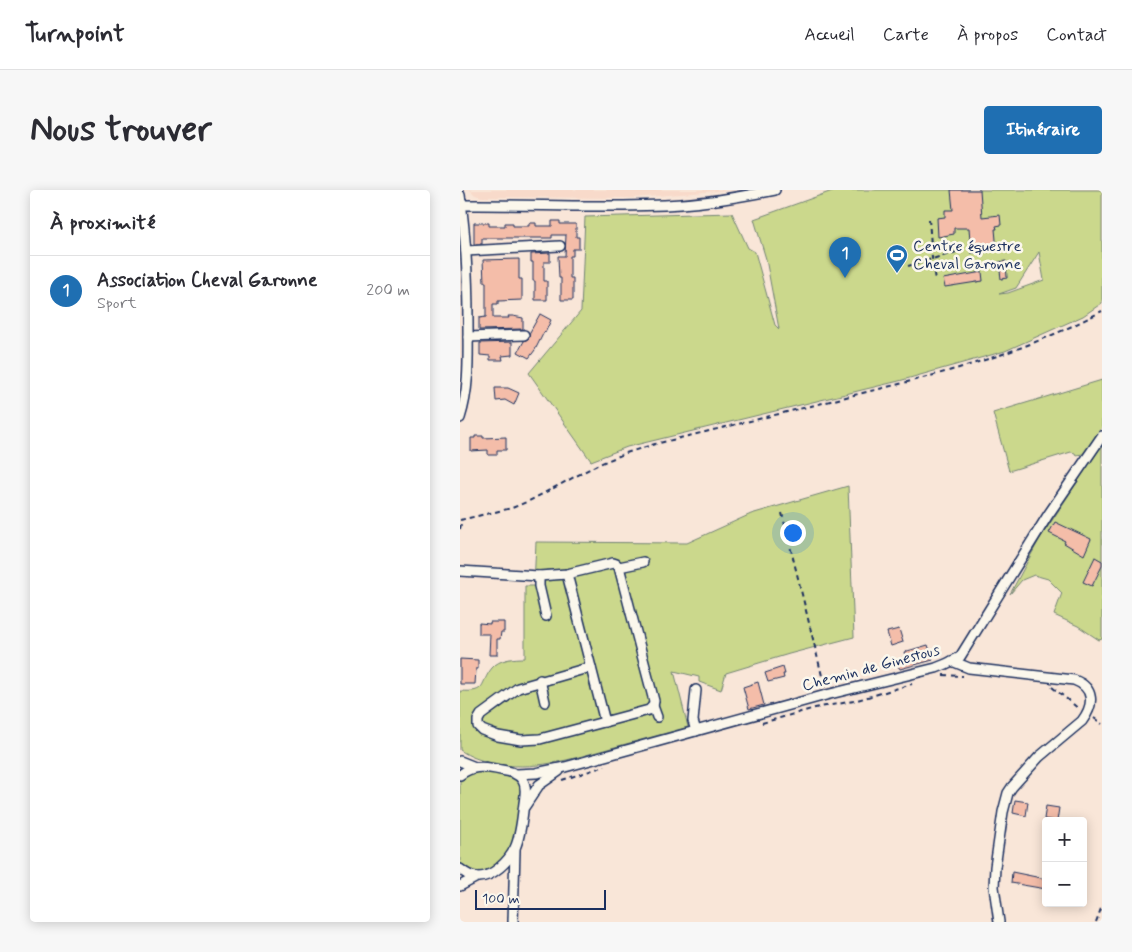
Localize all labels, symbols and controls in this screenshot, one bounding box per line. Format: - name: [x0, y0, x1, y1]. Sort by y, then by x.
- text: Turnpoint: [25, 19, 125, 50]
- text: Accueil: [804, 23, 855, 47]
- text: Carte: [883, 23, 929, 47]
- text: À propos: [957, 23, 1018, 47]
- text: Contact: [1046, 23, 1107, 47]
- button: Itinéraire: [984, 106, 1102, 154]
- text: Nous trouver: [30, 107, 212, 153]
- text: À proximité: [50, 209, 156, 237]
- place label: Centre équestre Cheval Garonne: [913, 236, 1022, 275]
- pin: 1: [829, 237, 861, 278]
- sports icon: Centre équestre Cheval Garonne: [885, 243, 909, 274]
- text: Association Cheval Garonne: [97, 268, 317, 293]
- text: 1: [62, 280, 70, 301]
- text: 200 m: [366, 280, 410, 301]
- text: Sport: [97, 293, 137, 314]
- your location: [780, 520, 806, 546]
- street label: Chemin de Ginestous: [800, 640, 942, 696]
- map controls: [1042, 817, 1087, 907]
- button: +: [1042, 817, 1087, 862]
- button: −: [1042, 862, 1087, 907]
- scale bar: [475, 887, 606, 910]
- text: 100 m: [482, 890, 520, 908]

